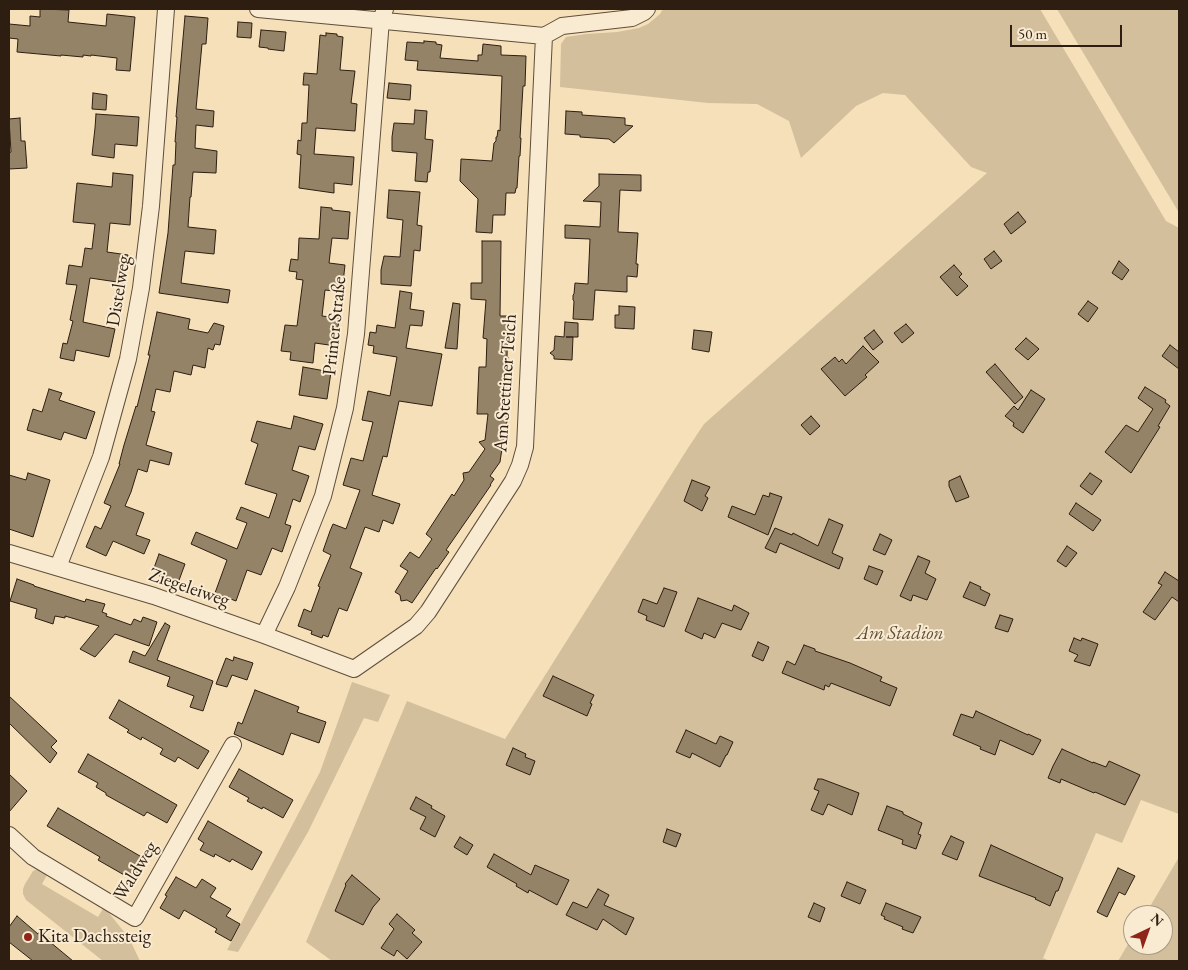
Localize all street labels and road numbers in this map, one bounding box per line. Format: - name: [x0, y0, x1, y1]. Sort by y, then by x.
- street label: Distelweg: [102, 254, 136, 328]
- street label: Primer Straße: [318, 275, 352, 377]
- street label: Am Stettiner Teich: [490, 313, 522, 453]
- street label: Ziegeleiweg: [146, 564, 232, 612]
- street label: Waldweg: [109, 837, 163, 905]

